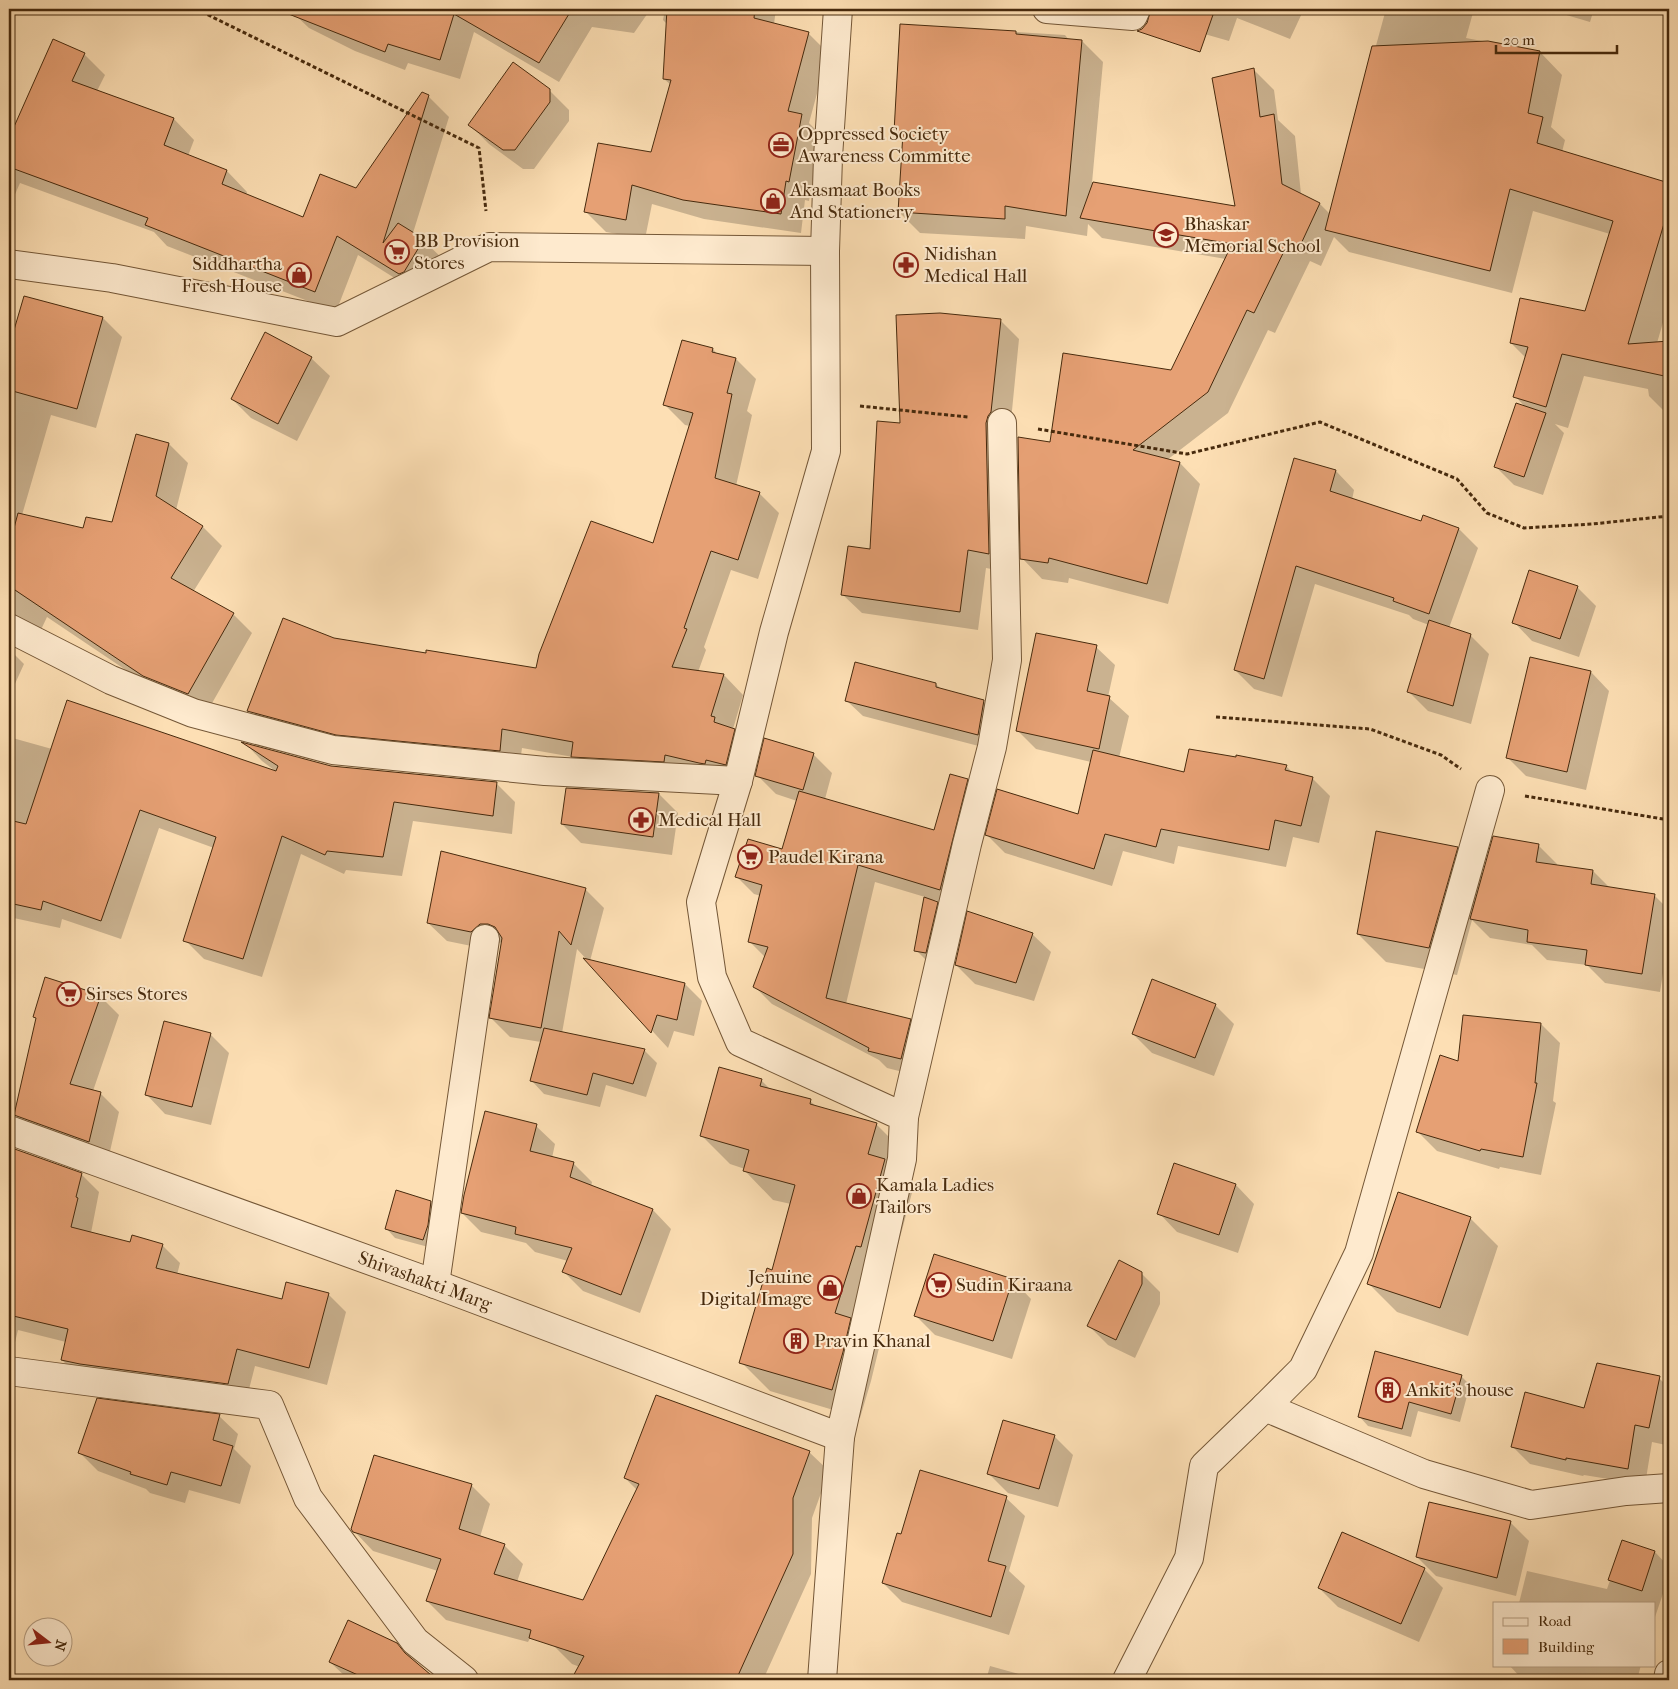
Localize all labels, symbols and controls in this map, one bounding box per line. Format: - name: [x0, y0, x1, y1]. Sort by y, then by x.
- scale bar: [1496, 22, 1617, 54]
- text: 20 m: [1503, 31, 1535, 49]
- place label: Oppressed Society Awareness Committe: [797, 123, 971, 167]
- office icon: Oppressed Society Awareness Committe: [768, 132, 794, 158]
- place label: Akasmaat Books And Stationery: [789, 179, 920, 223]
- shop icon: Akasmaat Books And Stationery: [760, 188, 786, 214]
- place label: Bhaskar Memorial School: [1184, 213, 1321, 257]
- school or university icon: Bhaskar Memorial School: [1153, 222, 1179, 248]
- place label: BB Provision Stores: [414, 230, 520, 274]
- supermarket icon: BB Provision Stores: [384, 239, 410, 265]
- place label: Nidishan Medical Hall: [924, 243, 1027, 287]
- pharmacy icon: Nidishan Medical Hall: [893, 252, 919, 278]
- place label: Siddhartha Fresh House: [181, 253, 282, 297]
- shop icon: Siddhartha Fresh House: [286, 262, 312, 288]
- pharmacy icon: Medical Hall: [628, 807, 654, 833]
- place label: Medical Hall: [658, 809, 761, 831]
- supermarket icon: Paudel Kirana: [737, 844, 763, 870]
- place label: Paudel Kirana: [768, 846, 884, 868]
- supermarket icon: Sirses Stores: [56, 981, 82, 1007]
- place label: Sirses Stores: [86, 983, 187, 1005]
- place label: Kamala Ladies Tailors: [876, 1174, 994, 1218]
- shop icon: Kamala Ladies Tailors: [846, 1183, 872, 1209]
- street label: Shivashakti Marg: [355, 1247, 496, 1316]
- place label: Jenuine Digital Image: [700, 1266, 812, 1310]
- supermarket icon: Sudin Kiraana: [926, 1272, 952, 1298]
- place label: Sudin Kiraana: [956, 1274, 1073, 1296]
- shop icon: Jenuine Digital Image: [817, 1275, 843, 1301]
- building icon: Pravin Khanal: [783, 1328, 809, 1354]
- place label: Pravin Khanal: [814, 1330, 931, 1352]
- building icon: Ankit's house: [1375, 1377, 1401, 1403]
- place label: Ankit's house: [1405, 1379, 1514, 1401]
- legend: [1493, 1602, 1656, 1666]
- text: Road: [1538, 1612, 1572, 1630]
- north arrow: [22, 1616, 72, 1666]
- text: N: [50, 1638, 70, 1653]
- text: Building: [1538, 1638, 1595, 1656]

